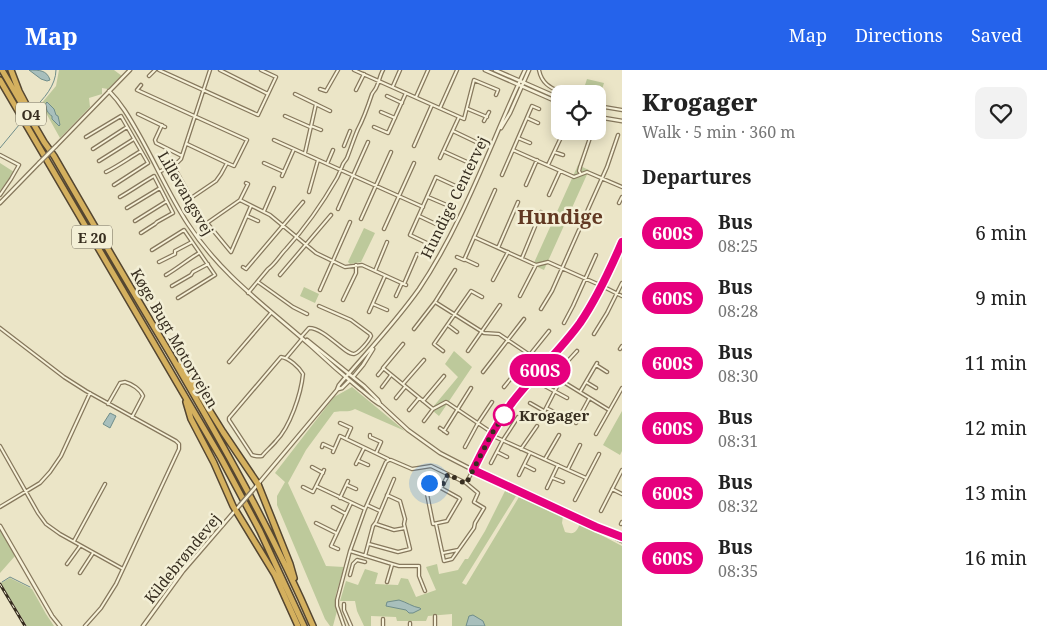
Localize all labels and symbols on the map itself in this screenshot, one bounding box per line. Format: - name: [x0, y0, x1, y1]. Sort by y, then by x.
- road number: O4: [16, 103, 46, 126]
- street label: Hundige Centervej: [416, 133, 492, 261]
- street label: Lillevangsvej: [154, 147, 218, 239]
- district label: Hundige: [517, 203, 603, 230]
- road number: E 20: [72, 226, 112, 248]
- street label: Køge Bugt Motorvejen: [127, 265, 223, 412]
- line badge: 600S: [505, 354, 575, 386]
- marker: Krogager: [493, 404, 515, 426]
- place label: Krogager: [519, 405, 589, 425]
- your location: [417, 471, 442, 496]
- street label: Kildebrøndevej: [140, 509, 224, 607]

